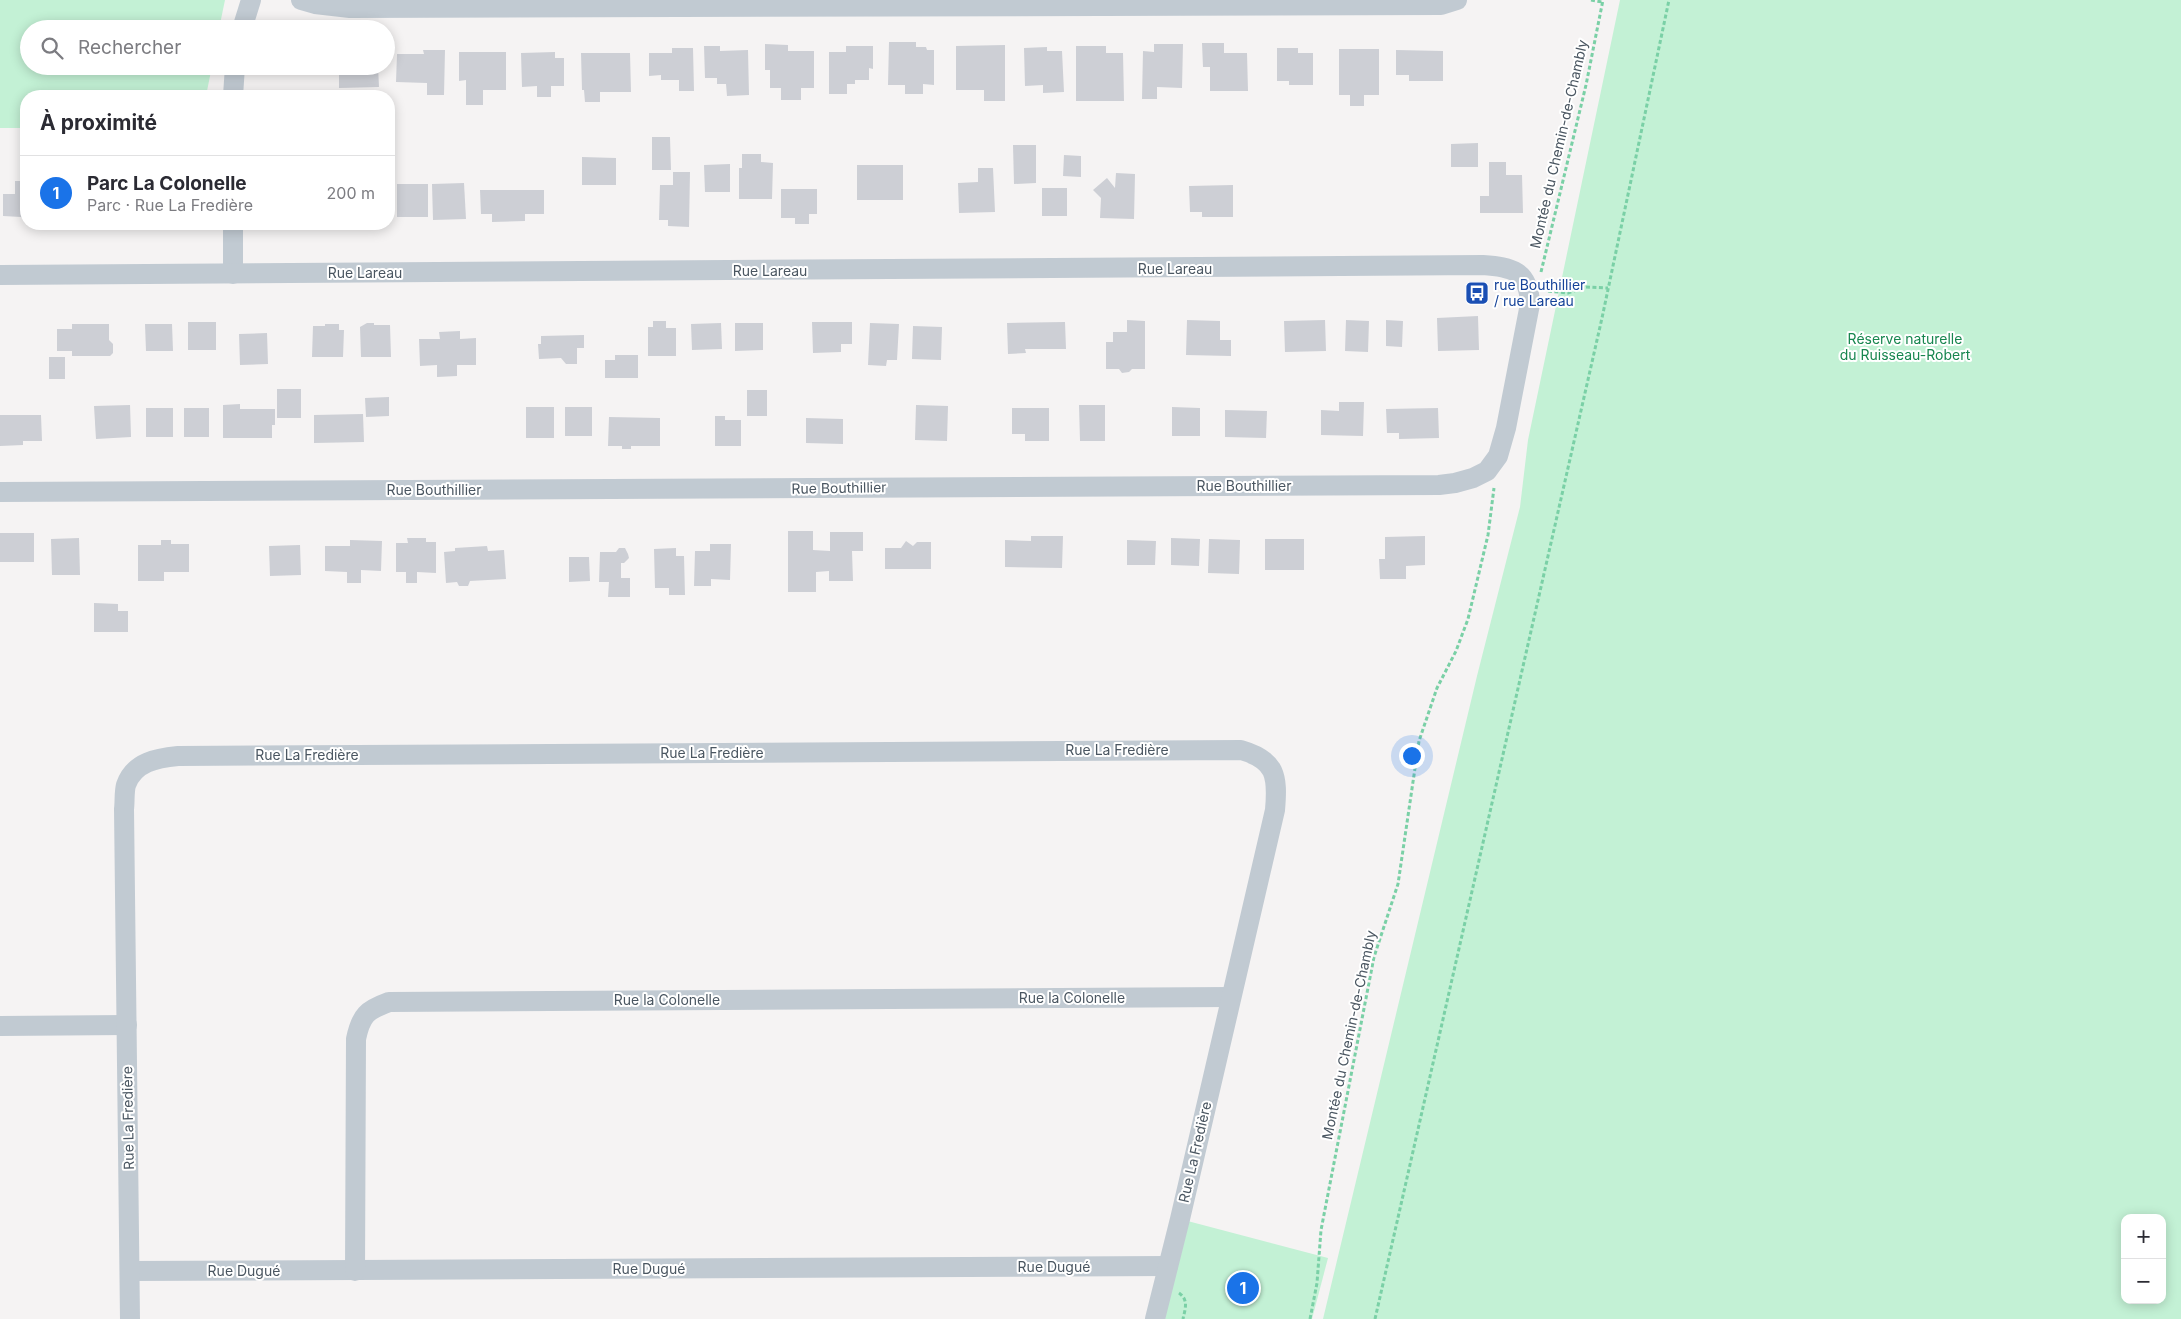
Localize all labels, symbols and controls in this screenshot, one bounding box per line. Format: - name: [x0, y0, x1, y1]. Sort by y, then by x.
- search box: [20, 20, 395, 75]
- icon: search: [38, 34, 66, 62]
- text: Rechercher: [78, 36, 181, 59]
- street label: Montée du Chemin-de-Chambly: [1526, 38, 1591, 250]
- text: À proximité: [40, 110, 157, 135]
- text: Parc La Colonelle: [87, 172, 247, 195]
- text: 1: [53, 183, 59, 203]
- text: 200 m: [327, 183, 375, 203]
- text: Parc · Rue La Fredière: [87, 195, 253, 215]
- street label: Rue Lareau: [1138, 260, 1212, 277]
- street label: Rue Lareau: [733, 262, 807, 279]
- street label: Rue Lareau: [328, 264, 402, 281]
- place label: rue Bouthillier / rue Lareau: [1494, 276, 1585, 309]
- bus stop icon: rue Bouthillier / rue Lareau: [1464, 280, 1490, 306]
- park label: Réserve naturelle du Ruisseau-Robert: [1840, 330, 1971, 363]
- street label: Rue Bouthillier: [1196, 477, 1292, 494]
- street label: Rue Bouthillier: [791, 478, 887, 497]
- street label: Rue Bouthillier: [386, 481, 482, 498]
- street label: Rue La Fredière: [1065, 741, 1169, 758]
- your location: [1399, 743, 1425, 769]
- street label: Rue La Fredière: [660, 744, 764, 761]
- street label: Rue La Fredière: [255, 746, 359, 763]
- street label: Montée du Chemin-de-Chambly: [1318, 929, 1379, 1141]
- street label: Rue la Colonelle: [1019, 989, 1125, 1006]
- street label: Rue la Colonelle: [614, 991, 720, 1008]
- street label: Rue La Fredière: [118, 1066, 137, 1170]
- street label: Rue La Fredière: [1175, 1100, 1214, 1204]
- map controls: [2121, 1214, 2166, 1304]
- button: +: [2121, 1214, 2166, 1259]
- street label: Rue Dugué: [1018, 1258, 1090, 1275]
- button: −: [2121, 1259, 2166, 1304]
- street label: Rue Dugué: [613, 1260, 685, 1277]
- street label: Rue Dugué: [208, 1262, 280, 1279]
- pin: 1: [1227, 1269, 1259, 1307]

